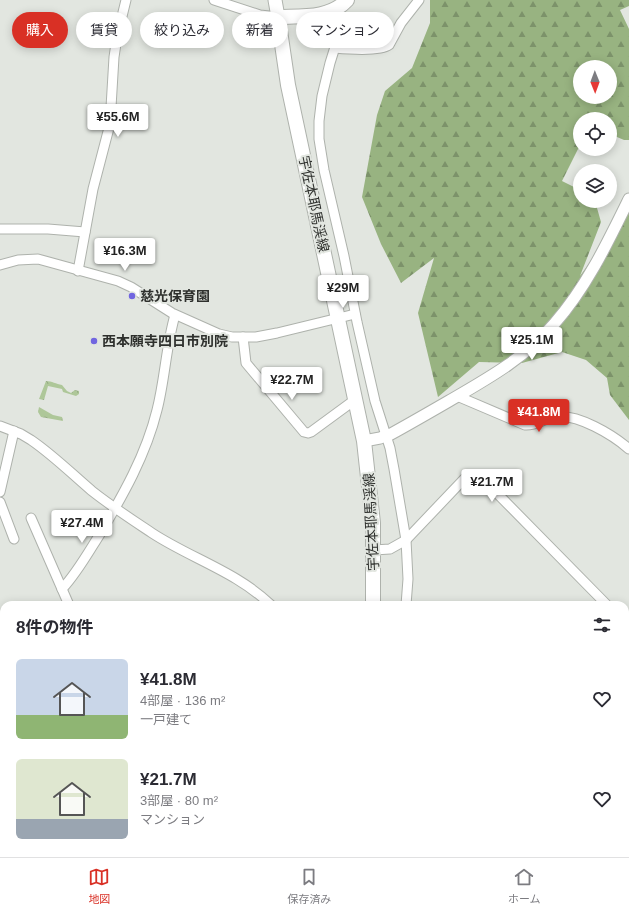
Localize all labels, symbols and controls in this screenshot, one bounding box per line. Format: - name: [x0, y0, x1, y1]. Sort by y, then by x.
- chip: 購入: [12, 12, 68, 48]
- chip: 賃貸: [76, 12, 132, 48]
- chip: 絞り込み: [140, 12, 224, 48]
- chip: 新着: [232, 12, 288, 48]
- chip: マンション: [296, 12, 394, 48]
- north arrow: [573, 60, 617, 104]
- map controls: [573, 60, 617, 208]
- pin: ¥55.6M: [85, 104, 151, 138]
- text: ¥55.6M: [96, 109, 140, 124]
- button: locate: [573, 112, 617, 156]
- street label: 宇佐本耶馬渓線: [296, 154, 332, 254]
- button: layers: [573, 164, 617, 208]
- pin: ¥16.3M: [92, 238, 158, 272]
- text: ¥16.3M: [103, 243, 147, 258]
- pin: ¥29M: [319, 275, 367, 309]
- text: ¥29M: [327, 280, 359, 295]
- place label: 慈光保育園: [140, 288, 210, 304]
- marker: 慈光保育園: [127, 291, 137, 301]
- pin: ¥25.1M: [499, 327, 565, 361]
- text: ¥25.1M: [510, 332, 554, 347]
- place label: 西本願寺四日市別院: [102, 333, 228, 349]
- marker: 西本願寺四日市別院: [89, 336, 99, 346]
- pin: ¥22.7M: [259, 367, 325, 401]
- text: ¥22.7M: [270, 372, 314, 387]
- pin: ¥41.8M: [506, 399, 572, 433]
- text: ¥41.8M: [517, 404, 561, 419]
- pin: ¥21.7M: [459, 469, 525, 503]
- street label: 宇佐本耶馬渓線: [360, 473, 382, 571]
- text: ¥21.7M: [470, 474, 514, 489]
- pin: ¥27.4M: [49, 510, 115, 544]
- text: ¥27.4M: [60, 515, 104, 530]
- icon: filters: [591, 614, 613, 636]
- text: 8件の物件: [16, 618, 93, 637]
- text: ¥41.8M: [140, 670, 197, 689]
- icon: home: [48, 675, 96, 723]
- icon: heart: [591, 688, 613, 710]
- text: 4部屋 · 136 m²: [140, 693, 225, 708]
- text: 一戸建て: [140, 712, 192, 727]
- text: ¥21.7M: [140, 770, 197, 789]
- icon: home: [48, 775, 96, 823]
- icon: heart: [591, 788, 613, 810]
- text: 3部屋 · 80 m²: [140, 793, 218, 808]
- text: マンション: [140, 812, 205, 827]
- tab: 地図: [88, 866, 110, 906]
- tab: 保存済み: [287, 866, 331, 906]
- tab: ホーム: [508, 866, 541, 906]

